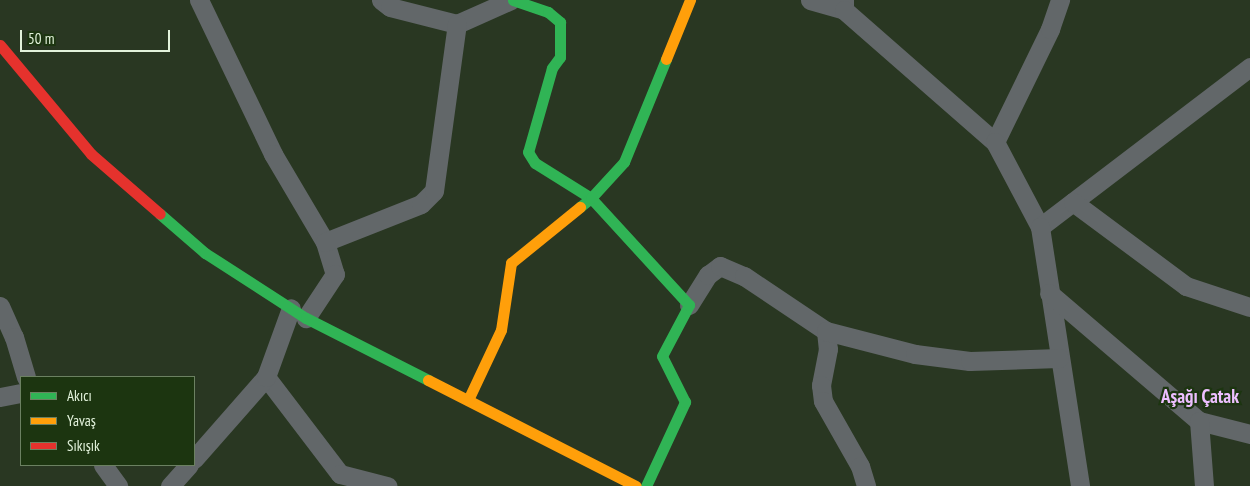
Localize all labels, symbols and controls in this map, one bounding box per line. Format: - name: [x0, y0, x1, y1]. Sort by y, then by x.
- scale bar: [22, 20, 172, 52]
- text: 50 m: [28, 29, 54, 48]
- legend: [20, 376, 195, 466]
- text: Akıcı: [67, 386, 92, 405]
- district label: Aşağı Çatak: [1161, 386, 1239, 408]
- text: Yavaş: [67, 411, 96, 430]
- text: Sıkışık: [67, 436, 100, 455]

